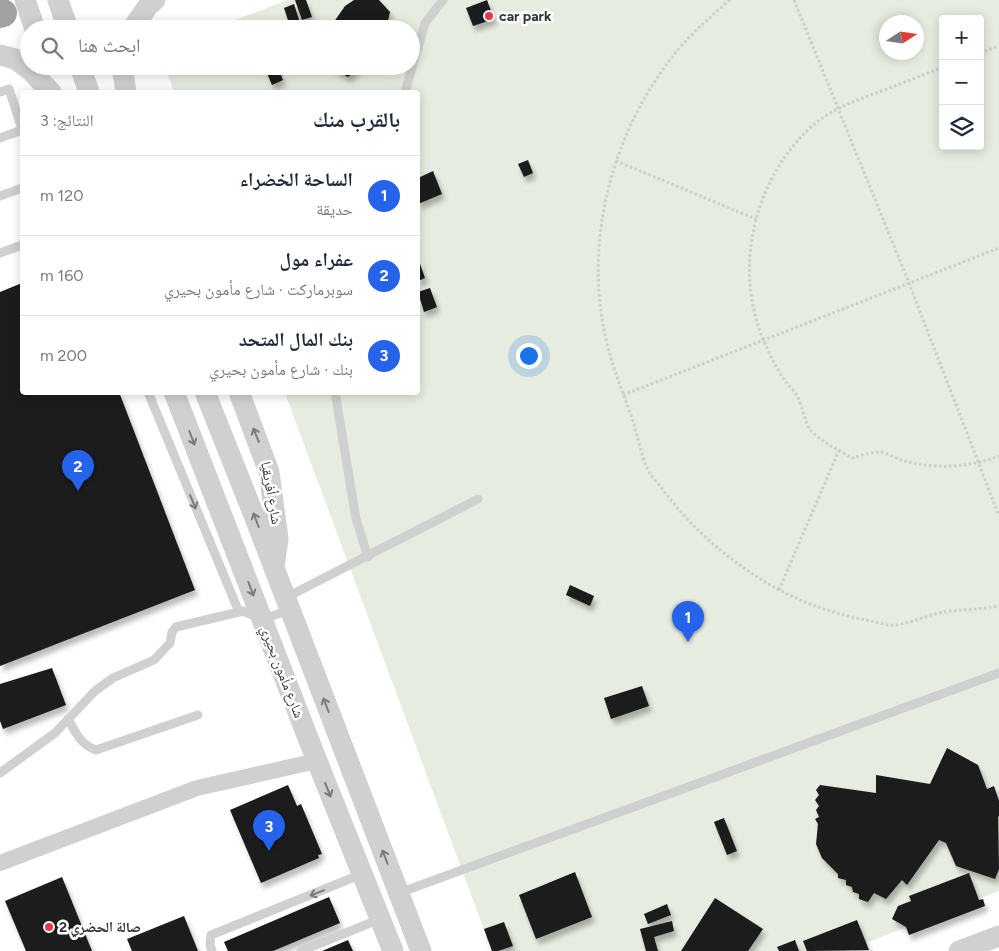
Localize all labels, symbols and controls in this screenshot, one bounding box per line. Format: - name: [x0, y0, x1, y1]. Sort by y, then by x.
- place label: car park: [499, 8, 552, 25]
- marker: car park: [483, 10, 495, 22]
- north arrow: [879, 15, 924, 60]
- map controls: [939, 15, 984, 150]
- button: +: [939, 15, 984, 60]
- search box: [20, 20, 420, 75]
- icon: search: [38, 34, 66, 62]
- text: ابحث هنا: [78, 34, 141, 57]
- button: −: [939, 60, 984, 105]
- button: layers: [939, 105, 984, 150]
- text: بالقرب منك: [313, 107, 400, 132]
- text: النتائج: 3: [40, 111, 93, 130]
- text: الساحة الخضراء: [239, 168, 353, 191]
- text: 120 m: [40, 186, 83, 205]
- text: 1: [381, 186, 387, 205]
- text: حديقة: [316, 200, 353, 219]
- text: عفراء مول: [279, 248, 353, 271]
- text: 160 m: [40, 266, 84, 285]
- text: 2: [379, 266, 389, 285]
- text: سوبرماركت · شارع مأمون بحيري: [164, 280, 353, 299]
- text: بنك المال المتحد: [239, 328, 353, 351]
- your location: [516, 343, 542, 369]
- text: 200 m: [40, 346, 87, 365]
- text: 3: [380, 346, 388, 365]
- text: بنك · شارع مأمون بحيري: [209, 360, 353, 379]
- one-way arrow: [251, 428, 260, 443]
- one-way arrow: [188, 430, 197, 445]
- pin: 2: [62, 450, 94, 491]
- street label: شارع أفريقيا: [256, 460, 285, 526]
- one-way arrow: [189, 494, 199, 509]
- one-way arrow: [251, 513, 260, 529]
- one-way arrow: [247, 582, 256, 597]
- pin: 1: [672, 601, 704, 642]
- street label: شارع مأمون بحيري: [254, 624, 307, 721]
- one-way arrow: [321, 698, 331, 713]
- one-way arrow: [324, 782, 333, 797]
- pin: 3: [253, 810, 285, 851]
- one-way arrow: [380, 849, 389, 865]
- one-way arrow: [310, 888, 325, 898]
- place label: صالة الحضري 2: [59, 919, 141, 938]
- marker: صالة الحضري 2: [43, 921, 55, 933]

